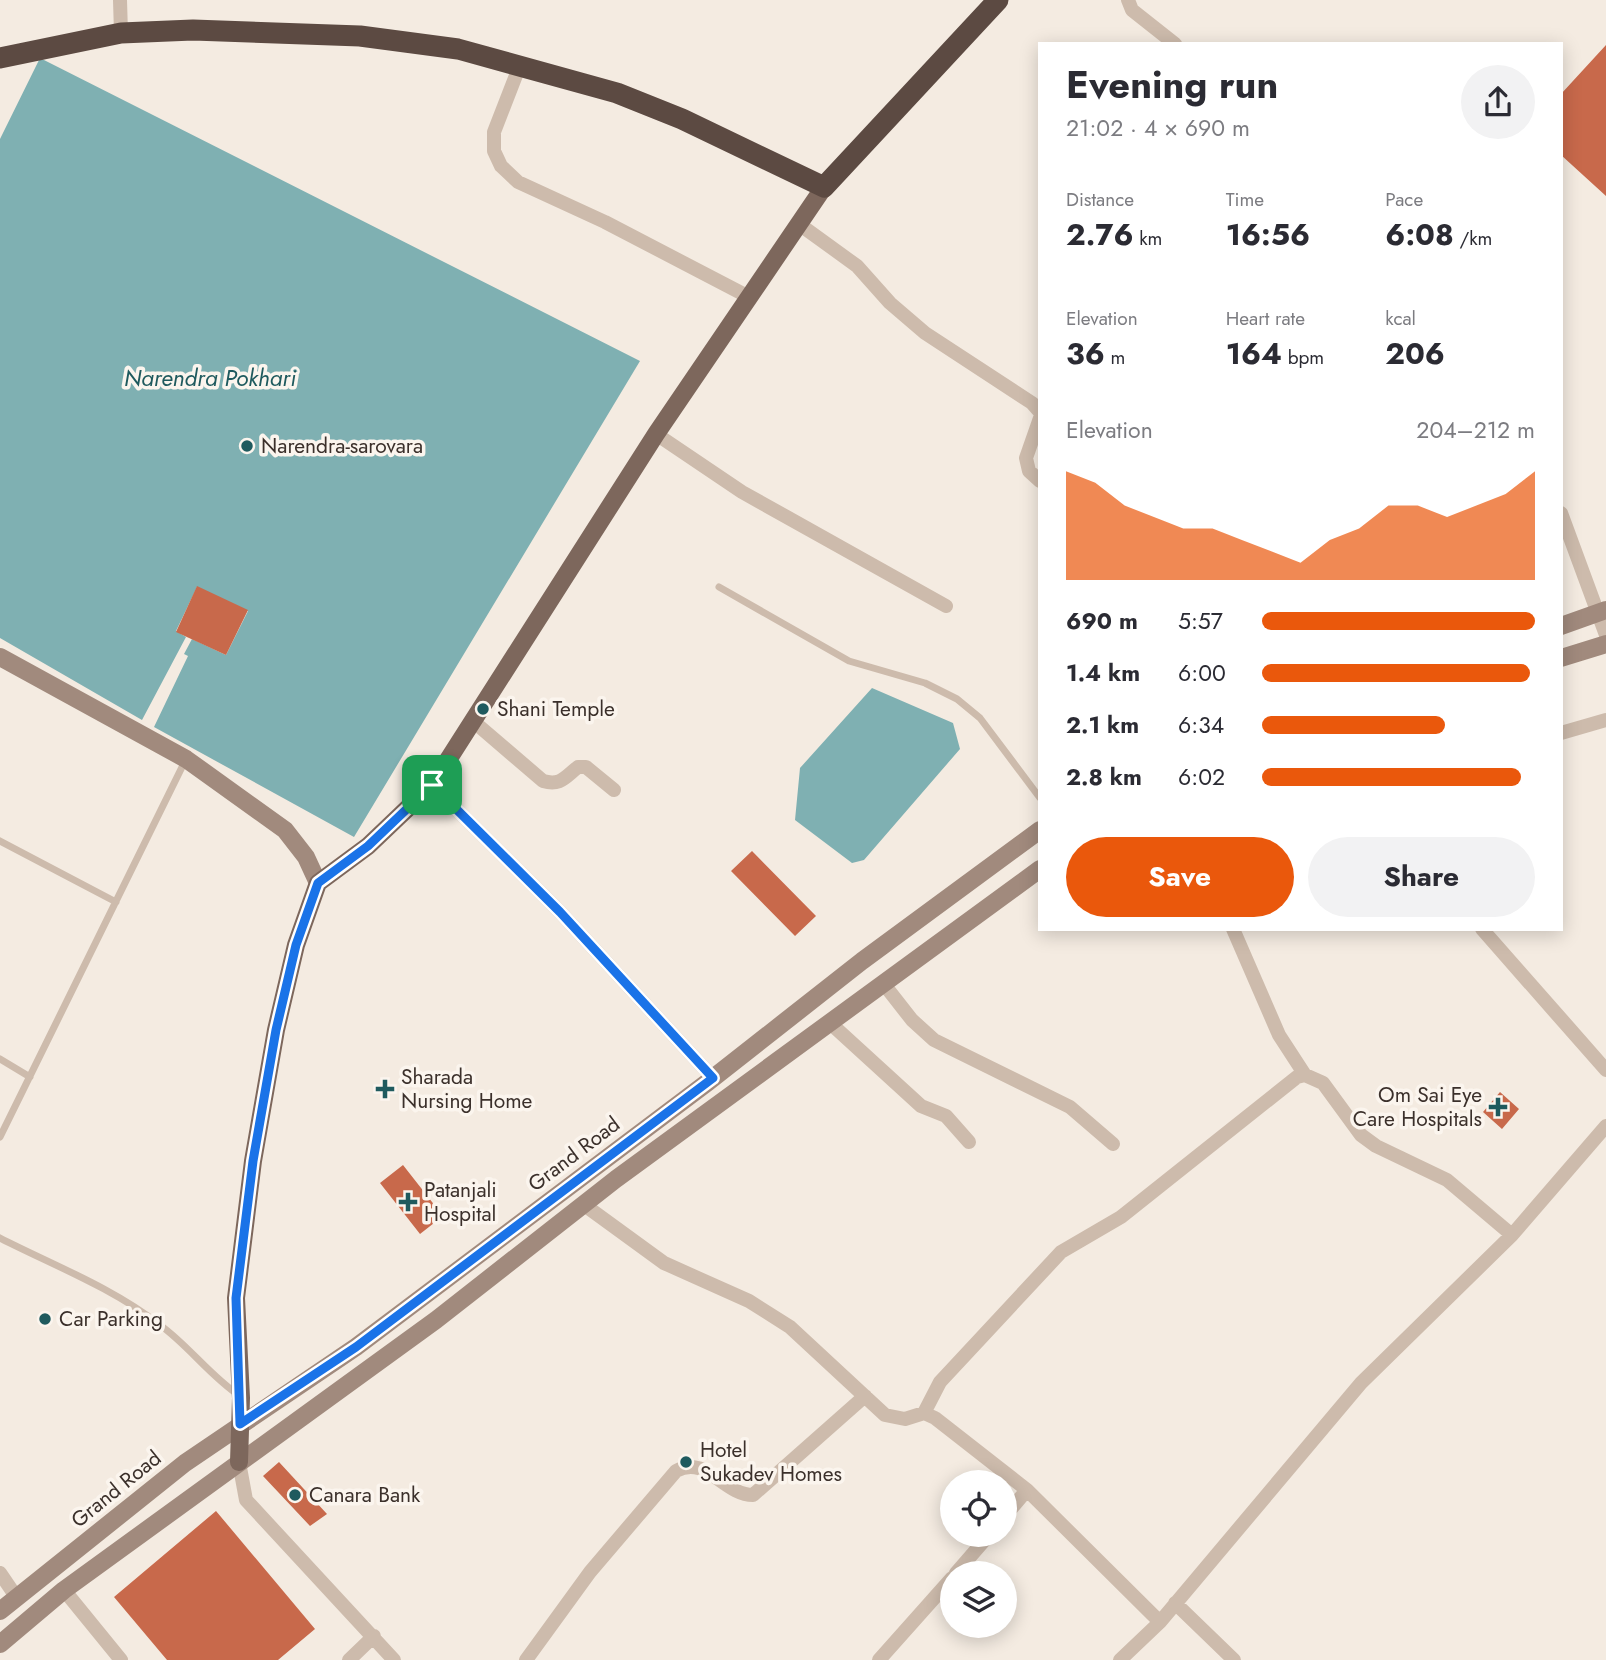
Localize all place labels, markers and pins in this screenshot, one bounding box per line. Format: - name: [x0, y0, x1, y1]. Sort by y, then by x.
- place label: Narendra-sarovara: [261, 431, 423, 461]
- marker: Narendra-sarovara: [239, 438, 255, 454]
- place label: Shani Temple: [497, 694, 615, 724]
- marker: Shani Temple: [475, 701, 491, 717]
- pin: [402, 755, 462, 815]
- place label: Sharada Nursing Home: [401, 1062, 533, 1116]
- marker: Sharada Nursing Home: [375, 1079, 395, 1099]
- place label: Om Sai Eye Care Hospitals: [1353, 1080, 1482, 1134]
- marker: Om Sai Eye Care Hospitals: [1488, 1097, 1508, 1117]
- place label: Patanjali Hospital: [424, 1175, 497, 1229]
- marker: Patanjali Hospital: [398, 1192, 418, 1212]
- place label: Car Parking: [59, 1304, 163, 1334]
- marker: Car Parking: [37, 1311, 53, 1327]
- place label: Hotel Sukadev Homes: [700, 1435, 842, 1489]
- marker: Hotel Sukadev Homes: [678, 1454, 694, 1470]
- place label: Canara Bank: [309, 1480, 421, 1510]
- marker: Canara Bank: [287, 1487, 303, 1503]

